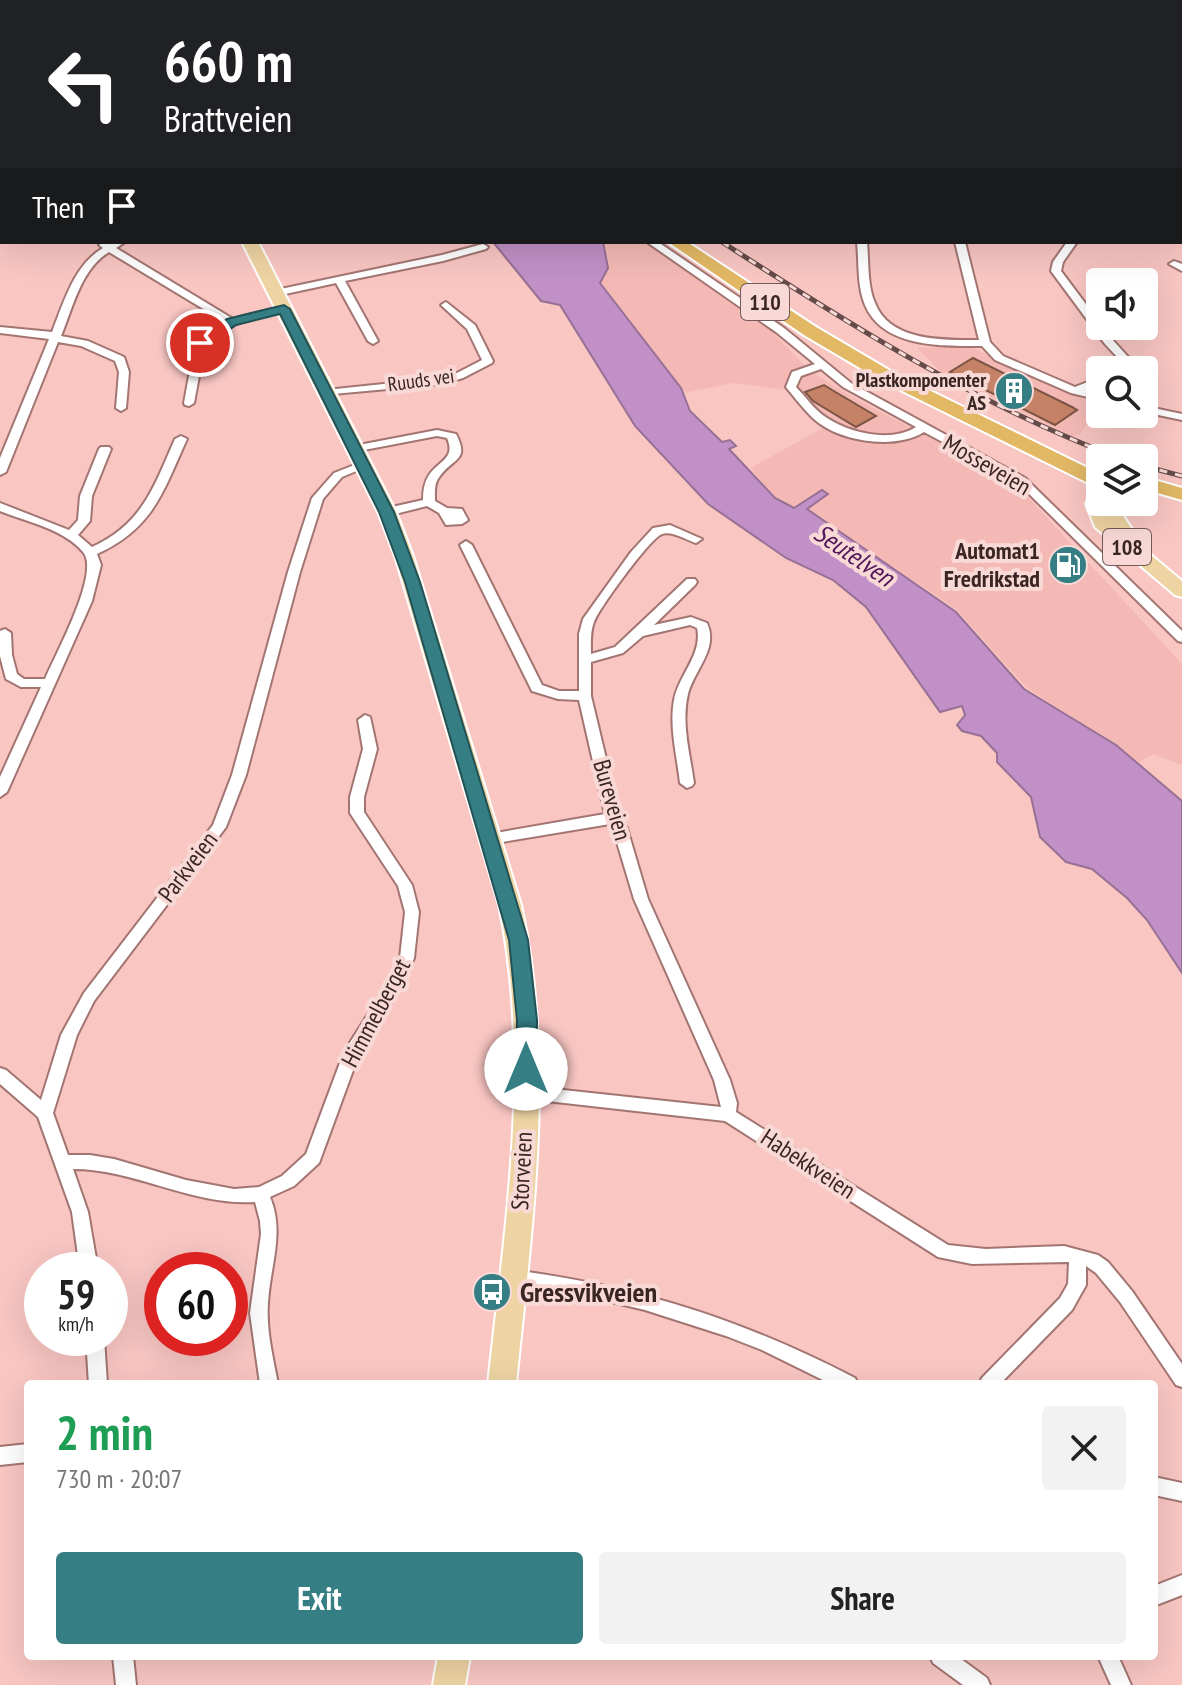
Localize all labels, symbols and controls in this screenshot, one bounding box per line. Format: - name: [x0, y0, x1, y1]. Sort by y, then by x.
- text: 660 m: [164, 25, 293, 97]
- icon: left: [32, 32, 136, 136]
- text: Brattveien: [164, 95, 292, 142]
- icon: arrive: [100, 184, 144, 228]
- text: Then: [32, 187, 84, 226]
- map controls: [1086, 268, 1158, 516]
- button: sound: [1086, 268, 1158, 340]
- road number: 110: [741, 284, 789, 320]
- pin: [166, 309, 234, 377]
- icon: arrive: [178, 321, 222, 365]
- button: search: [1086, 356, 1158, 428]
- street label: Ruuds vei: [386, 362, 456, 398]
- place label: Plastkomponenter AS: [856, 367, 986, 416]
- building icon: Plastkomponenter AS: [993, 370, 1035, 412]
- street label: Mosseveien: [938, 427, 1037, 502]
- button: layers: [1086, 444, 1158, 516]
- water label: Seutelven: [808, 516, 902, 594]
- road number: 108: [1103, 529, 1151, 565]
- place label: Automat1 Fredrikstad: [944, 535, 1040, 594]
- fuel station icon: Automat1 Fredrikstad: [1047, 544, 1089, 586]
- street label: Bureveien: [586, 756, 639, 844]
- street label: Parkveien: [151, 825, 224, 908]
- street label: Himmelberget: [334, 953, 417, 1072]
- position arrow: [484, 1027, 568, 1111]
- street label: Habekkveien: [755, 1122, 861, 1206]
- street label: Storveien: [504, 1131, 539, 1211]
- speed limit sign: 60: [144, 1252, 248, 1356]
- text: 59: [57, 1268, 95, 1320]
- bus stop icon: Gressvikveien: [471, 1271, 513, 1313]
- place label: Gressvikveien: [520, 1273, 657, 1310]
- text: km/h: [58, 1311, 94, 1337]
- text: 2 min: [56, 1401, 153, 1463]
- button: close: [1042, 1406, 1126, 1490]
- text: 730 m · 20:07: [56, 1462, 182, 1495]
- button: Exit: [56, 1552, 583, 1644]
- button: Share: [599, 1552, 1126, 1644]

